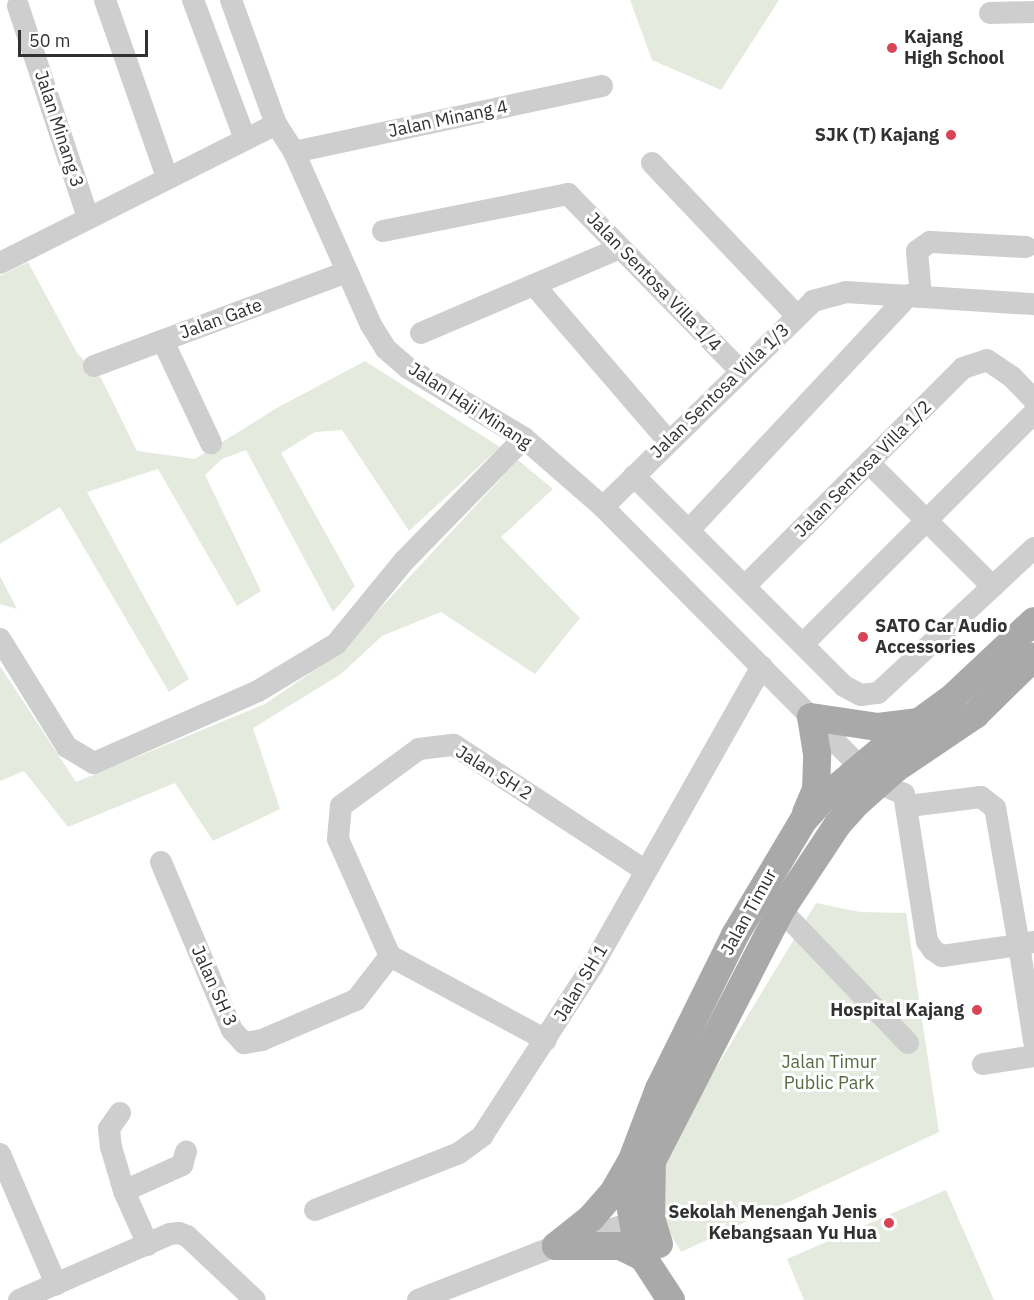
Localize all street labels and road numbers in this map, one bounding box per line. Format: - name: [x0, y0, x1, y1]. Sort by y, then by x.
- street label: Jalan Minang 3: [30, 68, 88, 190]
- street label: Jalan Minang 4: [386, 96, 510, 142]
- street label: Jalan Sentosa Villa 1/4: [582, 208, 726, 356]
- street label: Jalan Gate: [177, 294, 265, 344]
- street label: Jalan Sentosa Villa 1/3: [646, 319, 794, 463]
- street label: Jalan Haji Minang: [405, 358, 535, 454]
- street label: Jalan Sentosa Villa 1/2: [790, 396, 936, 542]
- street label: Jalan SH 2: [452, 741, 536, 805]
- street label: Jalan Timur: [716, 865, 782, 959]
- street label: Jalan SH 1: [550, 941, 612, 1025]
- street label: Jalan SH 3: [187, 942, 241, 1030]

